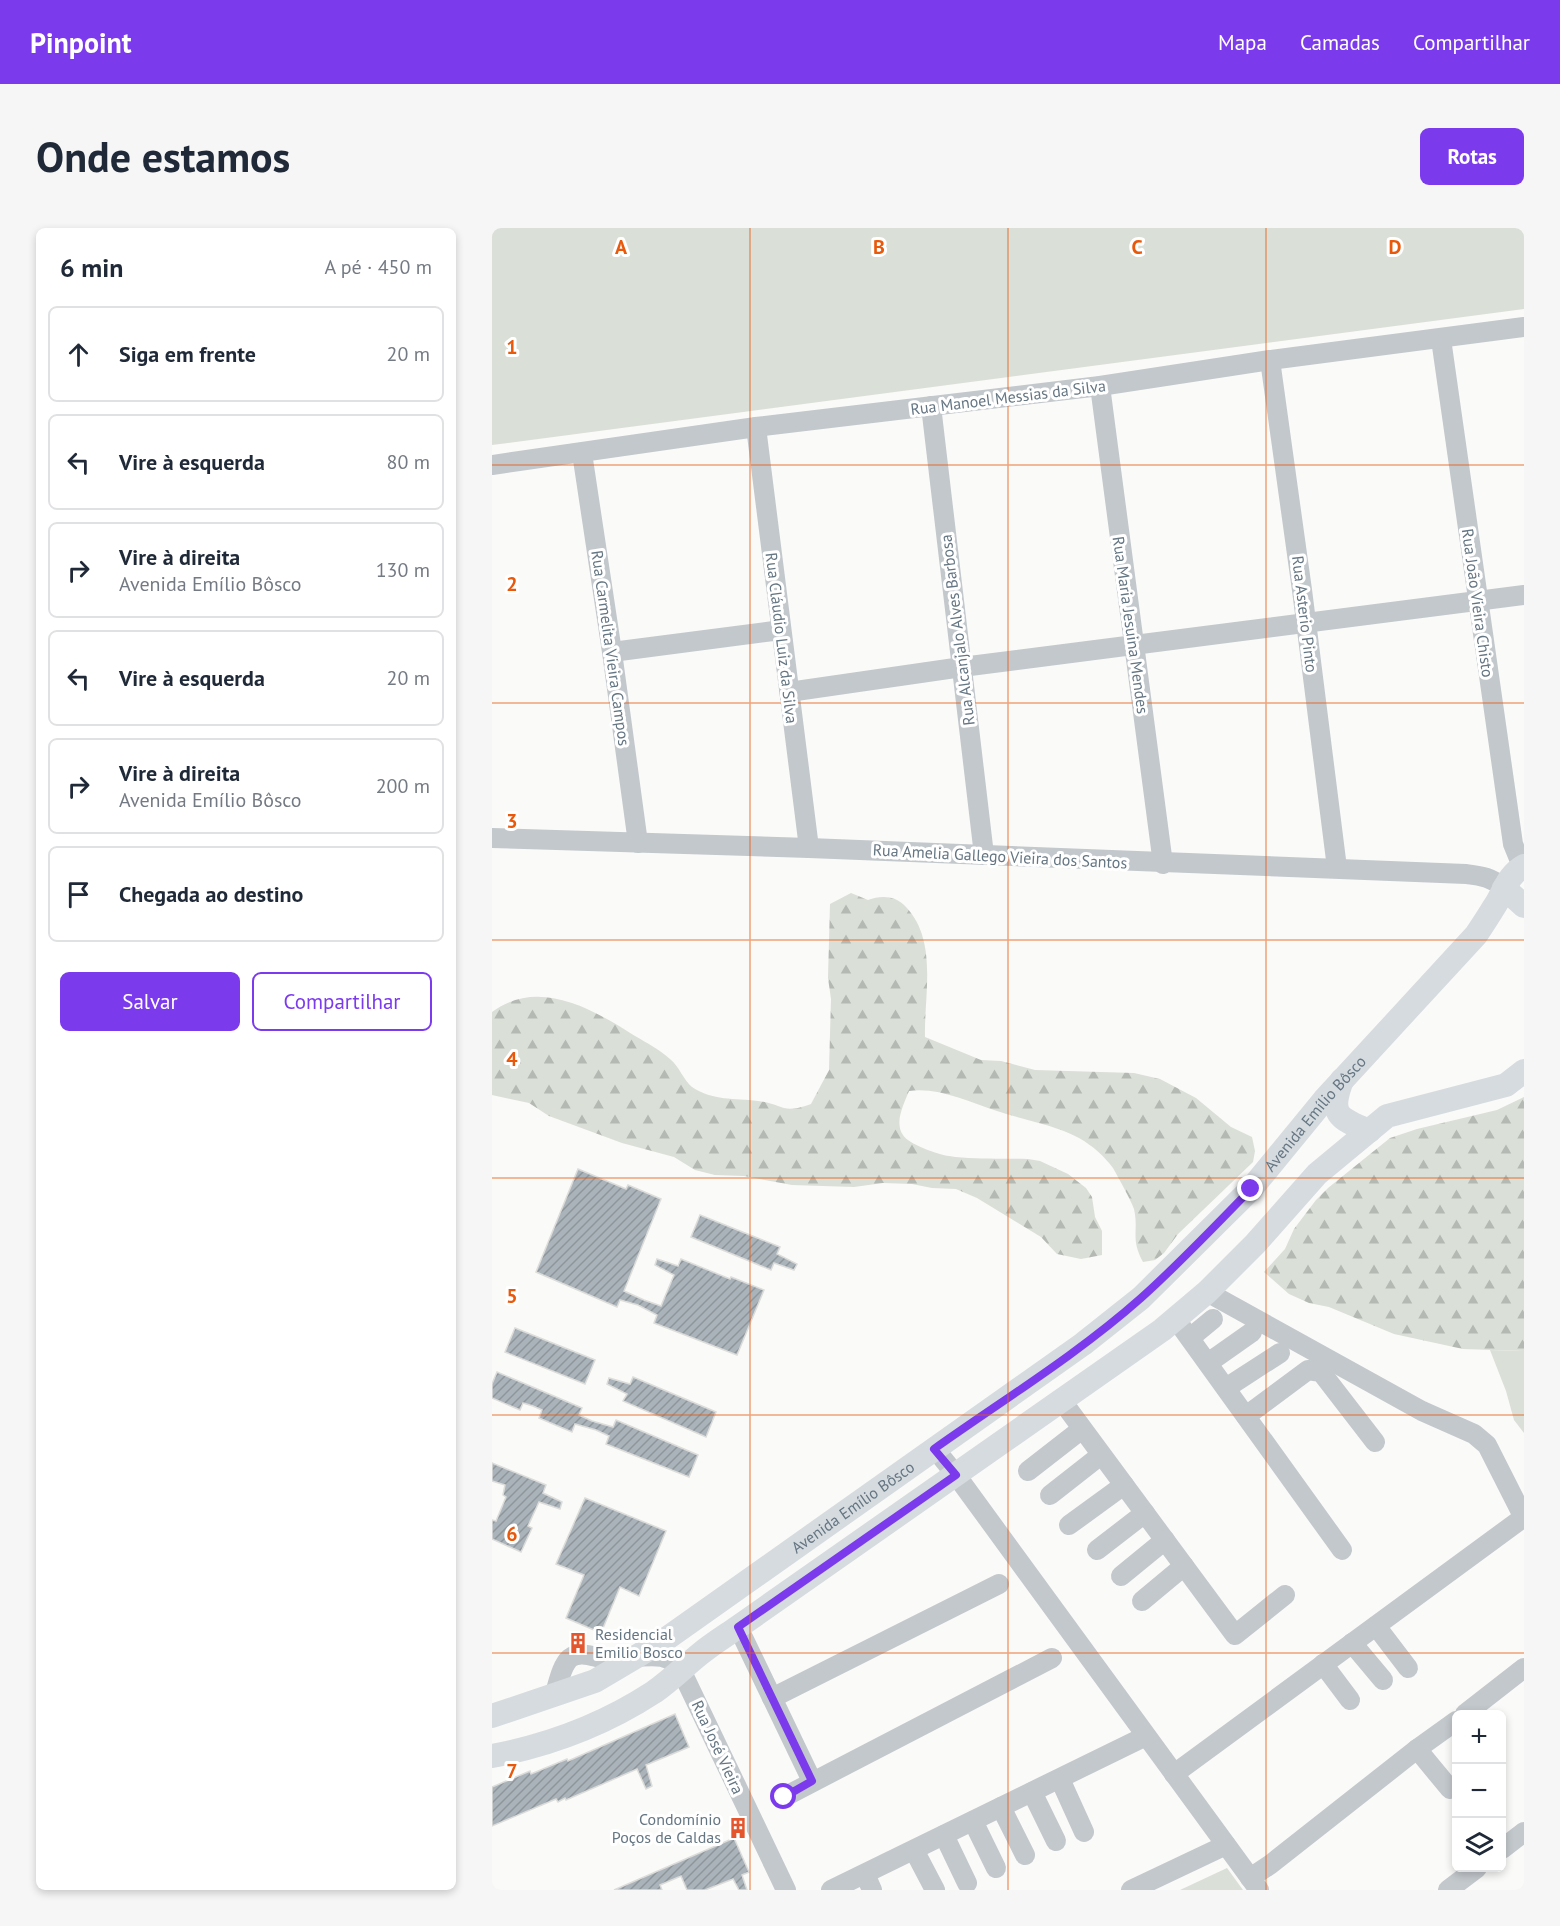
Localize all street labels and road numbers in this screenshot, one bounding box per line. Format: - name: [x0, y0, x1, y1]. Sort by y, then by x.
- street label: Rua Manoel Messias da Silva: [909, 375, 1107, 419]
- street label: Rua João Vieira Chisto: [1458, 527, 1498, 679]
- street label: Rua Alcanjalo Alves Barbosa: [935, 533, 979, 727]
- street label: Rua Maria Jesuina Mendes: [1109, 535, 1153, 715]
- street label: Rua Carmelita Vieira Campos: [587, 549, 635, 747]
- street label: Rua Cláudio Luiz da Silva: [762, 551, 802, 725]
- street label: Rua Asterio Pinto: [1288, 554, 1322, 674]
- street label: Rua Amelia Gallego Vieira dos Santos: [872, 839, 1128, 873]
- street label: Avenida Emílio Bôsco: [1260, 1051, 1370, 1175]
- street label: Avenida Emílio Bôsco: [787, 1457, 918, 1557]
- street label: Rua José Vieira: [688, 1697, 748, 1797]

